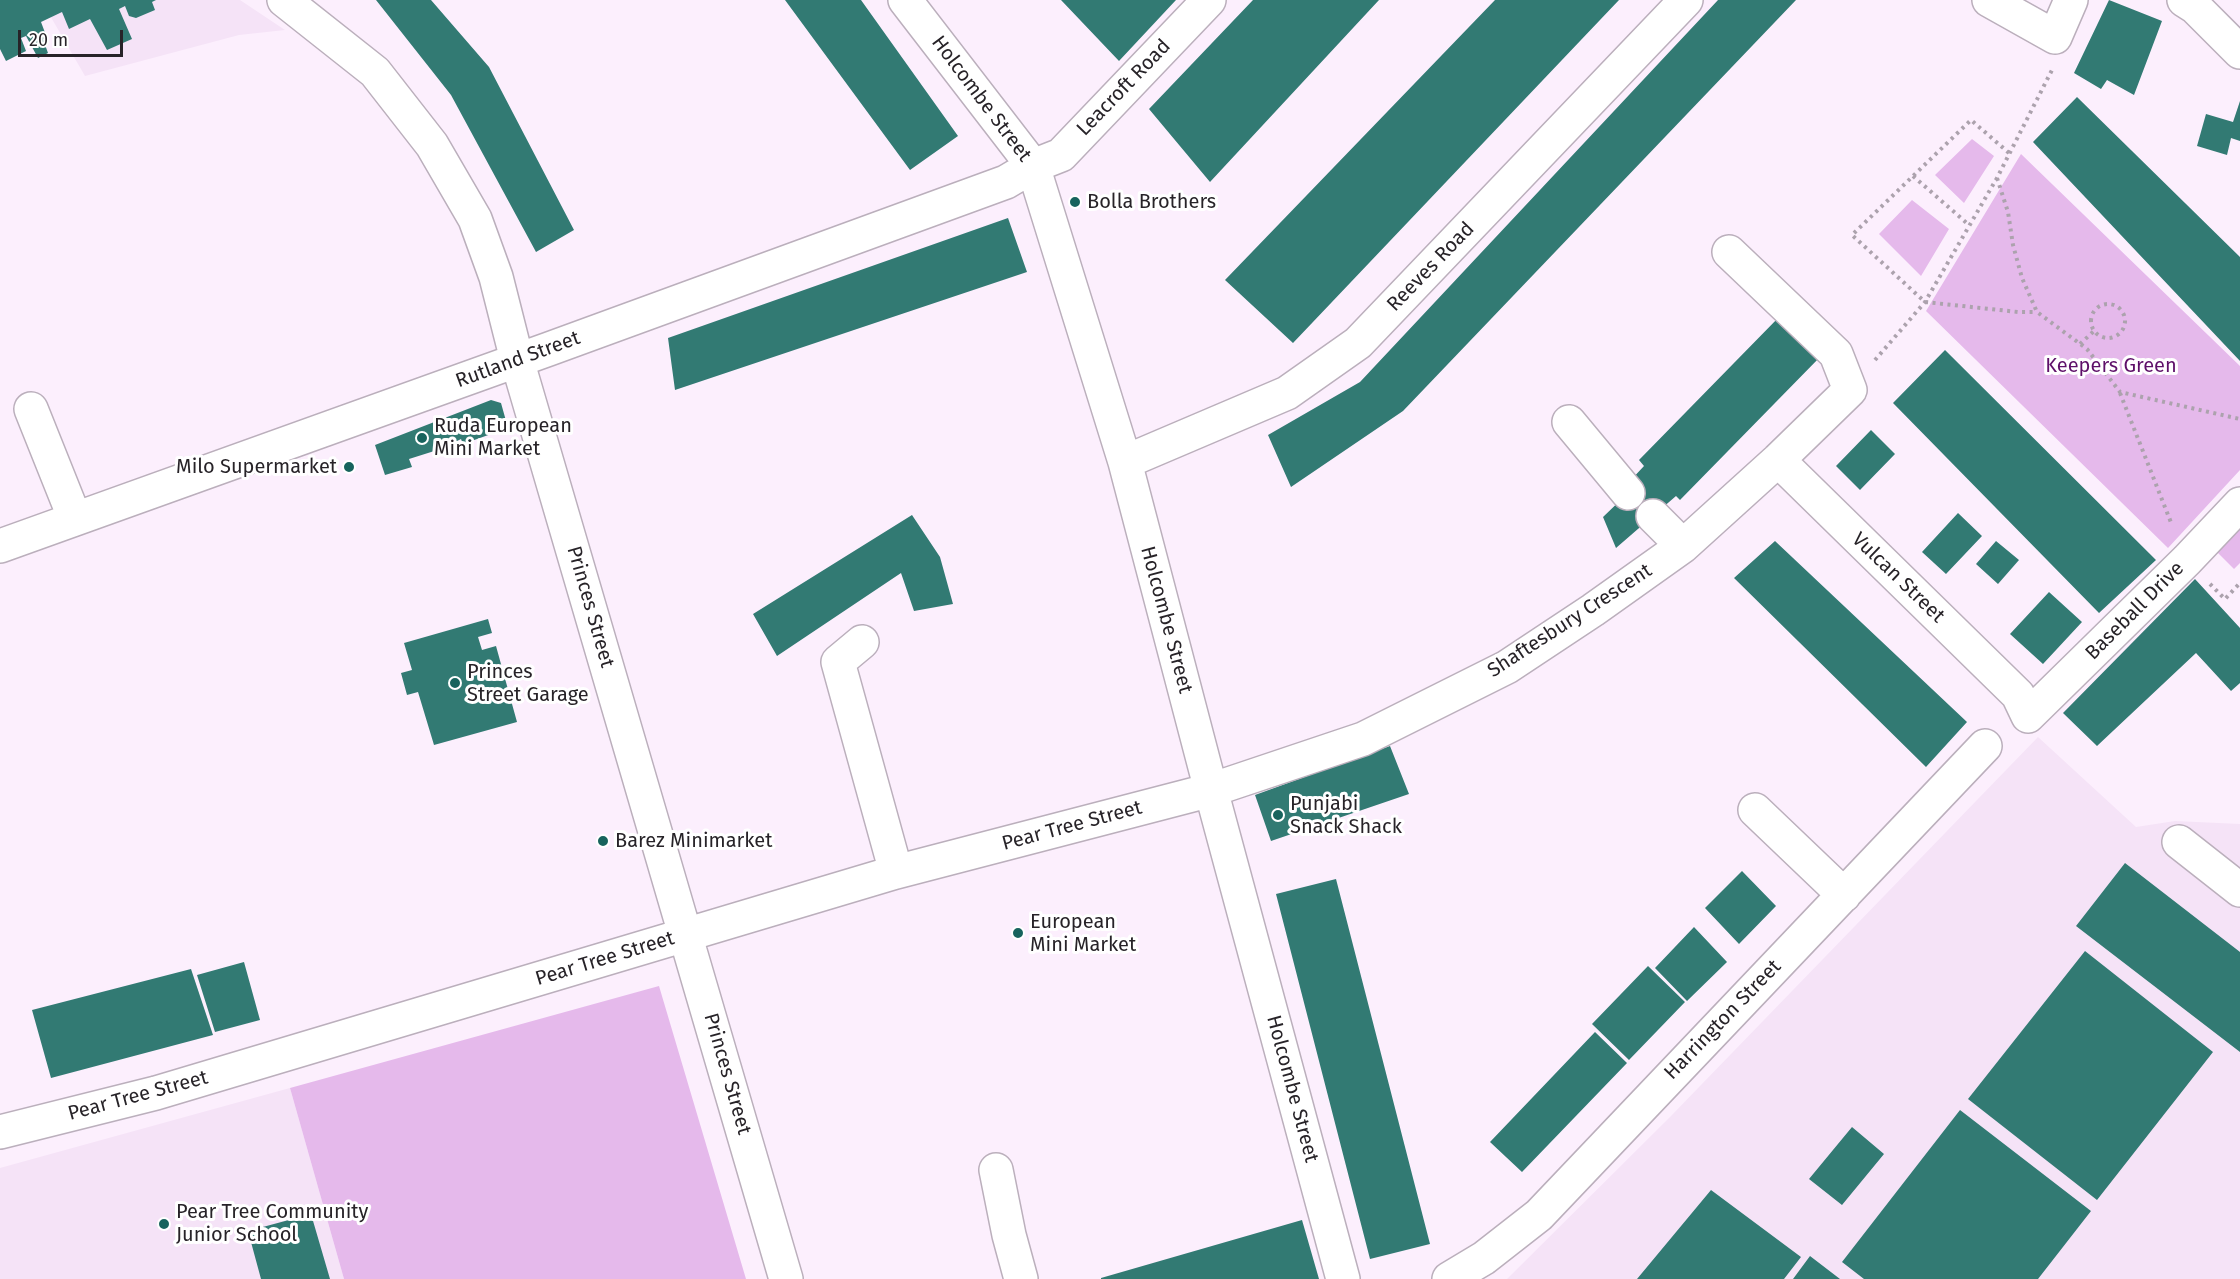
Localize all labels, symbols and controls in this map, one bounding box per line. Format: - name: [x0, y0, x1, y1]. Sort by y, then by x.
- scale bar: [21, 18, 126, 56]
- text: 20 m: [29, 29, 68, 51]
- street label: Holcombe Street: [926, 31, 1036, 167]
- street label: Leacroft Road: [1072, 35, 1176, 141]
- place label: Bolla Brothers: [1087, 190, 1216, 214]
- marker: Bolla Brothers: [1068, 195, 1082, 209]
- street label: Reeves Road: [1382, 217, 1480, 317]
- street label: Rutland Street: [453, 326, 583, 394]
- park label: Keepers Green: [2045, 354, 2177, 378]
- place label: Ruda European Mini Market: [434, 414, 572, 461]
- marker: Ruda European Mini Market: [415, 431, 429, 445]
- place label: Milo Supermarket: [176, 455, 337, 479]
- marker: Milo Supermarket: [342, 460, 356, 474]
- street label: Vulcan Street: [1847, 528, 1949, 628]
- street label: Princes Street: [561, 543, 619, 671]
- street label: Holcombe Street: [1135, 544, 1197, 696]
- street label: Baseball Drive: [2081, 557, 2189, 665]
- street label: Shaftesbury Crescent: [1483, 559, 1657, 683]
- place label: Princes Street Garage: [467, 660, 589, 707]
- marker: Princes Street Garage: [448, 676, 462, 690]
- place label: Punjabi Snack Shack: [1290, 792, 1402, 839]
- street label: Pear Tree Street: [999, 796, 1145, 856]
- marker: Punjabi Snack Shack: [1271, 808, 1285, 822]
- place label: Barez Minimarket: [615, 829, 772, 853]
- marker: Barez Minimarket: [596, 834, 610, 848]
- place label: European Mini Market: [1030, 910, 1136, 957]
- street label: Pear Tree Street: [533, 926, 677, 992]
- marker: European Mini Market: [1011, 926, 1025, 940]
- street label: Harrington Street: [1660, 955, 1786, 1085]
- street label: Princes Street: [698, 1010, 756, 1138]
- street label: Holcombe Street: [1261, 1013, 1323, 1165]
- street label: Pear Tree Street: [65, 1066, 211, 1126]
- place label: Pear Tree Community Junior School: [176, 1200, 368, 1247]
- marker: Pear Tree Community Junior School: [157, 1217, 171, 1231]

